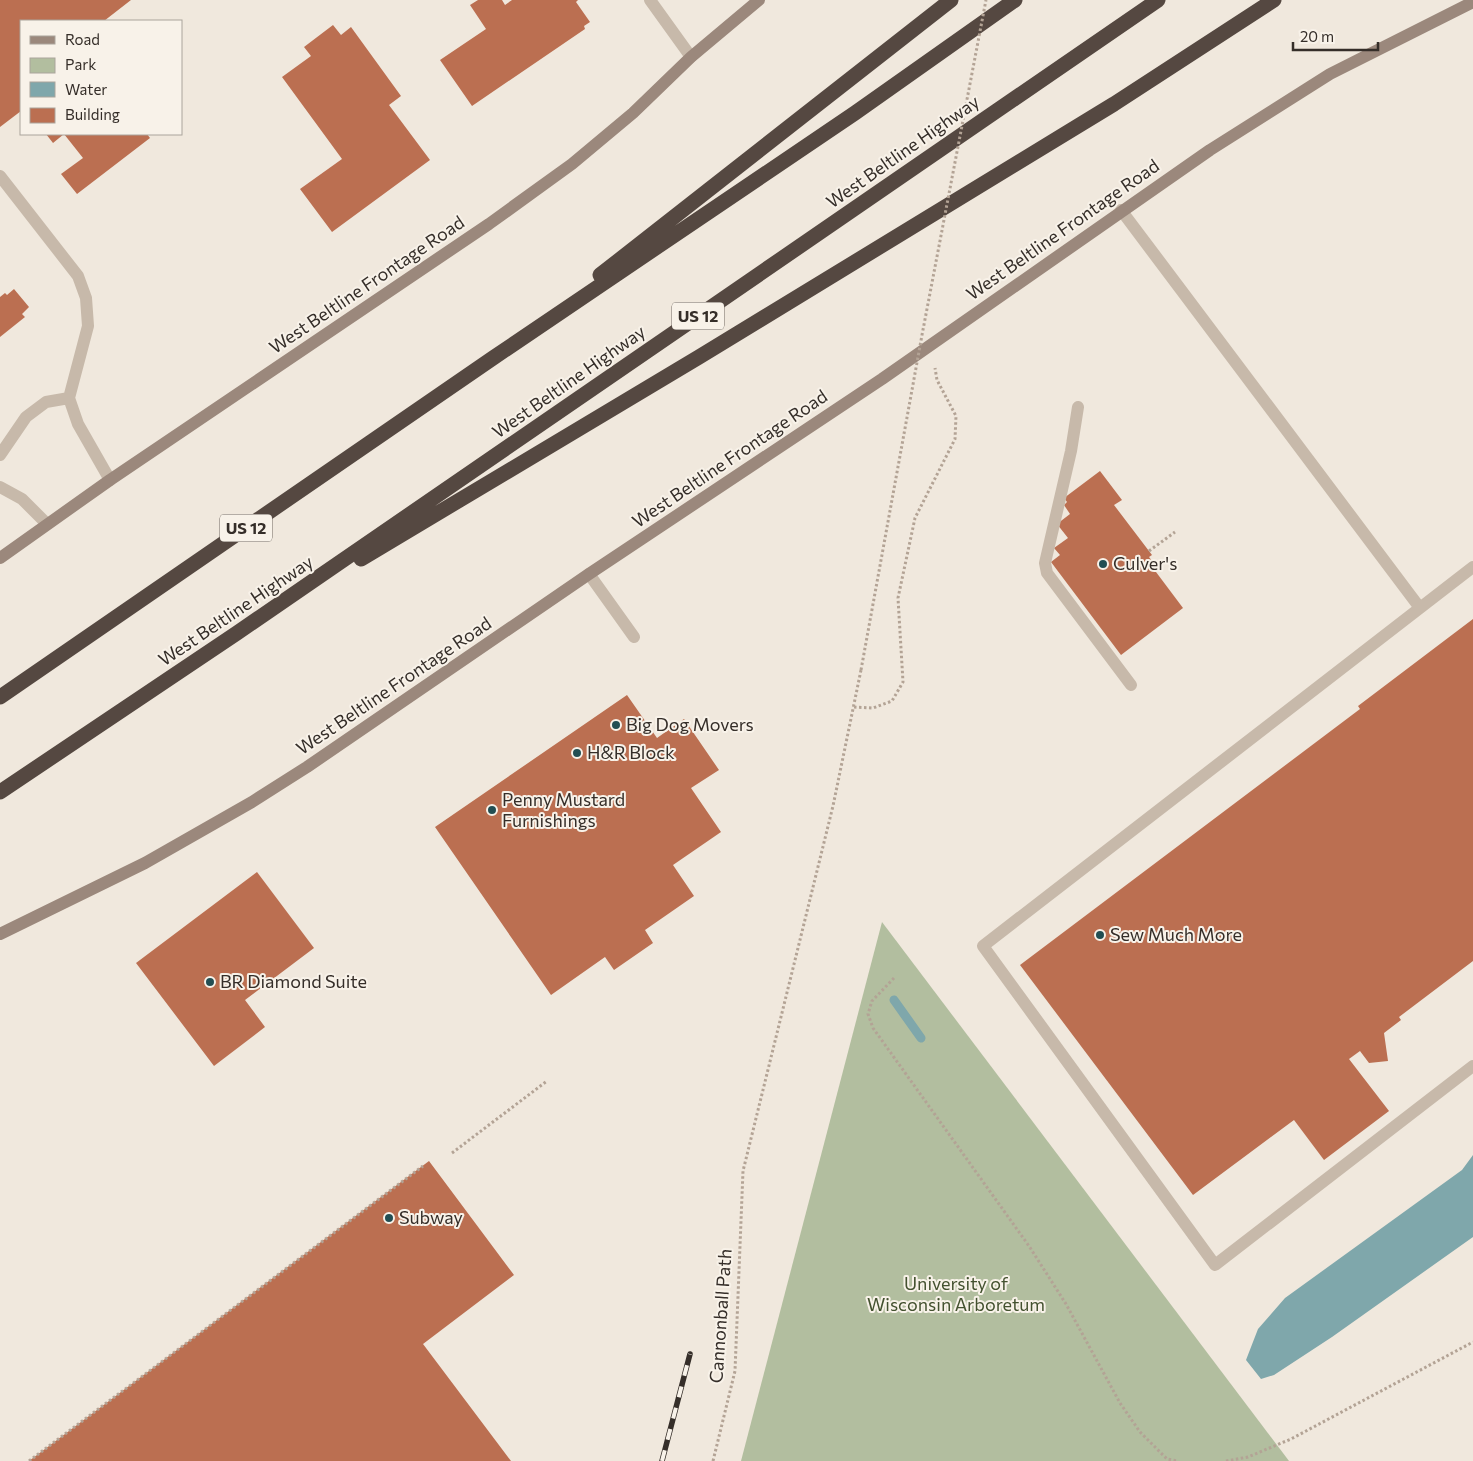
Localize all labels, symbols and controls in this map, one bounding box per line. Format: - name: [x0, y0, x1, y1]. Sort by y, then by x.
- legend: [20, 20, 182, 135]
- scale bar: [1293, 20, 1378, 52]
- text: 20 m: [1300, 27, 1334, 45]
- text: Road: [65, 30, 100, 48]
- text: Park: [65, 55, 96, 73]
- text: Water: [65, 80, 107, 98]
- street label: West Beltline Highway: [822, 90, 983, 212]
- text: Building: [65, 105, 120, 123]
- street label: West Beltline Frontage Road: [962, 154, 1163, 304]
- street label: West Beltline Frontage Road: [265, 211, 468, 358]
- road number: US 12: [672, 302, 724, 330]
- street label: West Beltline Highway: [488, 320, 649, 442]
- street label: West Beltline Frontage Road: [628, 385, 831, 532]
- road number: US 12: [220, 514, 272, 542]
- street label: West Beltline Highway: [154, 550, 317, 670]
- place label: Culver's: [1113, 552, 1177, 574]
- marker: Culver's: [1097, 558, 1109, 570]
- street label: West Beltline Frontage Road: [292, 612, 495, 759]
- place label: Big Dog Movers: [626, 713, 754, 735]
- marker: Big Dog Movers: [610, 719, 622, 731]
- place label: H&R Block: [587, 741, 675, 763]
- marker: H&R Block: [571, 747, 583, 759]
- place label: Penny Mustard Furnishings: [502, 788, 625, 831]
- marker: Penny Mustard Furnishings: [486, 804, 498, 816]
- place label: Sew Much More: [1110, 923, 1242, 945]
- marker: Sew Much More: [1094, 929, 1106, 941]
- place label: BR Diamond Suite: [220, 970, 367, 992]
- marker: BR Diamond Suite: [204, 976, 216, 988]
- place label: Subway: [399, 1206, 463, 1228]
- marker: Subway: [383, 1212, 395, 1224]
- street label: Cannonball Path: [704, 1248, 736, 1384]
- park label: University of Wisconsin Arboretum: [867, 1272, 1045, 1315]

